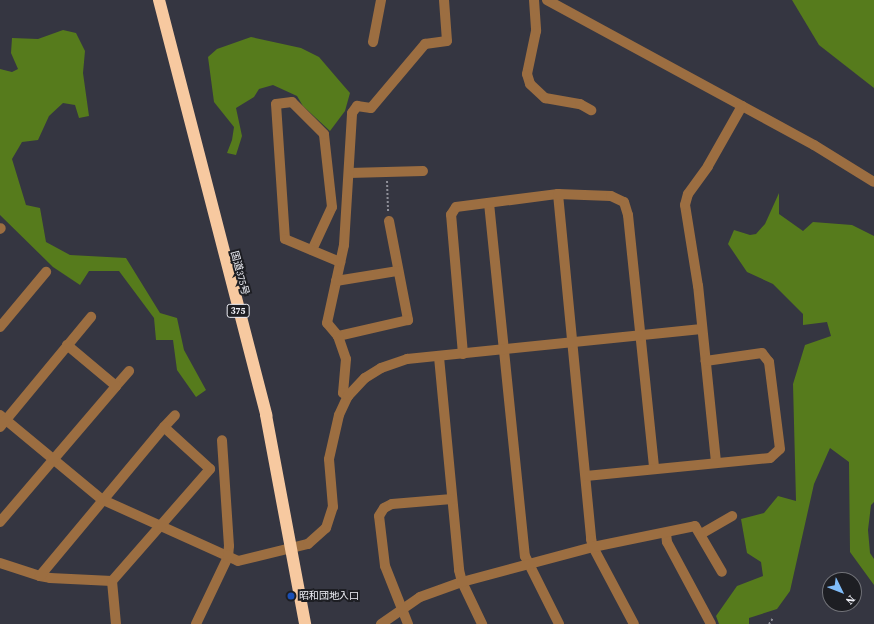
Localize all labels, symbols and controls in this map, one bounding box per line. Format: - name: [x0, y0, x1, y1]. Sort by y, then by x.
- street label: 国道375号: [228, 250, 252, 296]
- road number: 375: [226, 304, 250, 318]
- north arrow: [822, 572, 862, 612]
- place label: 昭和団地入口: [299, 590, 359, 602]
- marker: 昭和団地入口: [286, 591, 296, 601]
- text: N: [842, 592, 859, 608]

